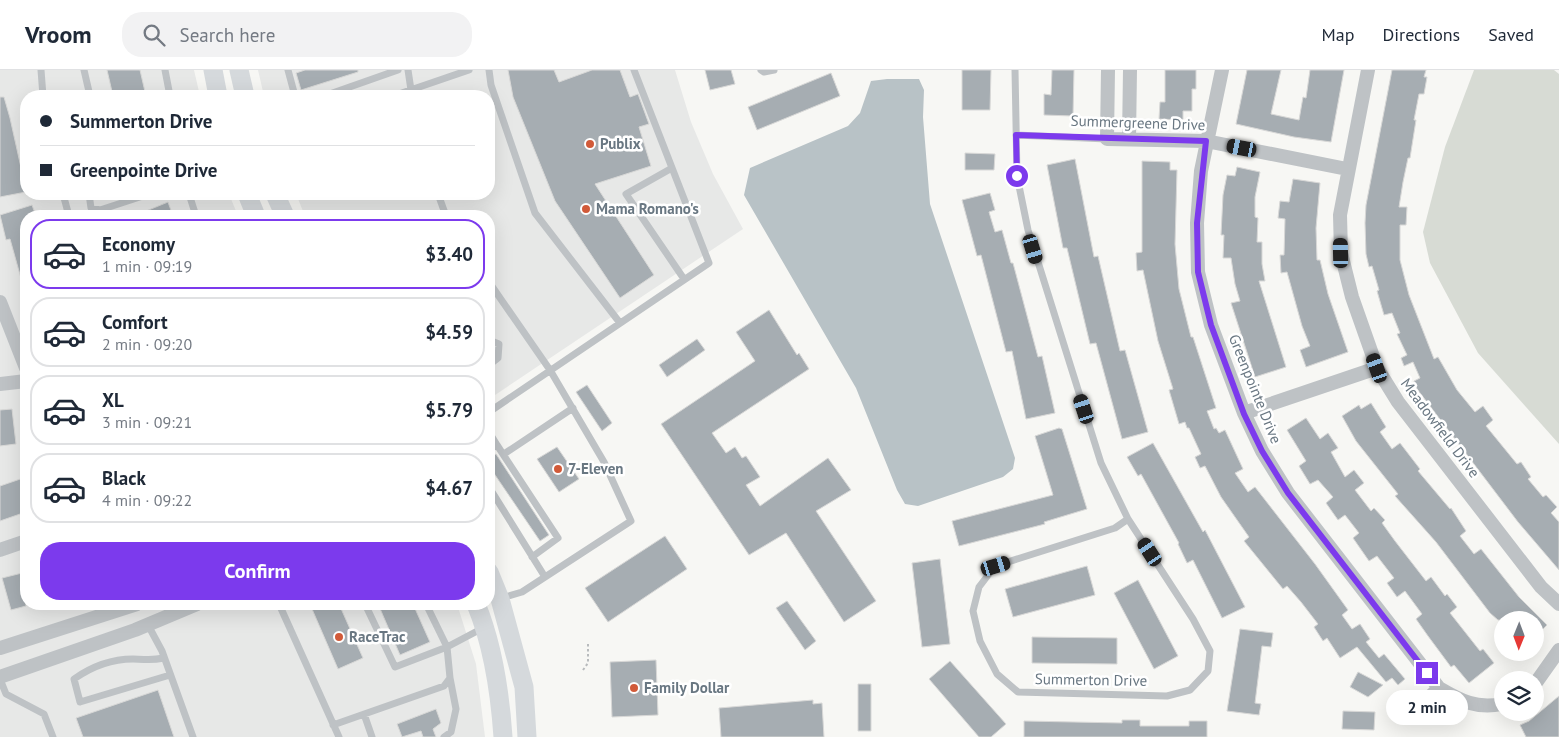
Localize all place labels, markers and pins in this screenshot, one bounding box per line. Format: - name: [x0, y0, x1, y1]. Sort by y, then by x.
- place label: Publix: [600, 134, 641, 153]
- marker: Publix: [584, 138, 596, 150]
- place label: Mama Romano's: [596, 199, 699, 218]
- marker: Mama Romano's: [580, 203, 592, 215]
- place label: 7-Eleven: [568, 459, 623, 478]
- marker: 7-Eleven: [552, 463, 564, 475]
- place label: RaceTrac: [349, 627, 406, 646]
- marker: RaceTrac: [333, 631, 345, 643]
- place label: Family Dollar: [644, 678, 730, 697]
- marker: Family Dollar: [628, 682, 640, 694]

